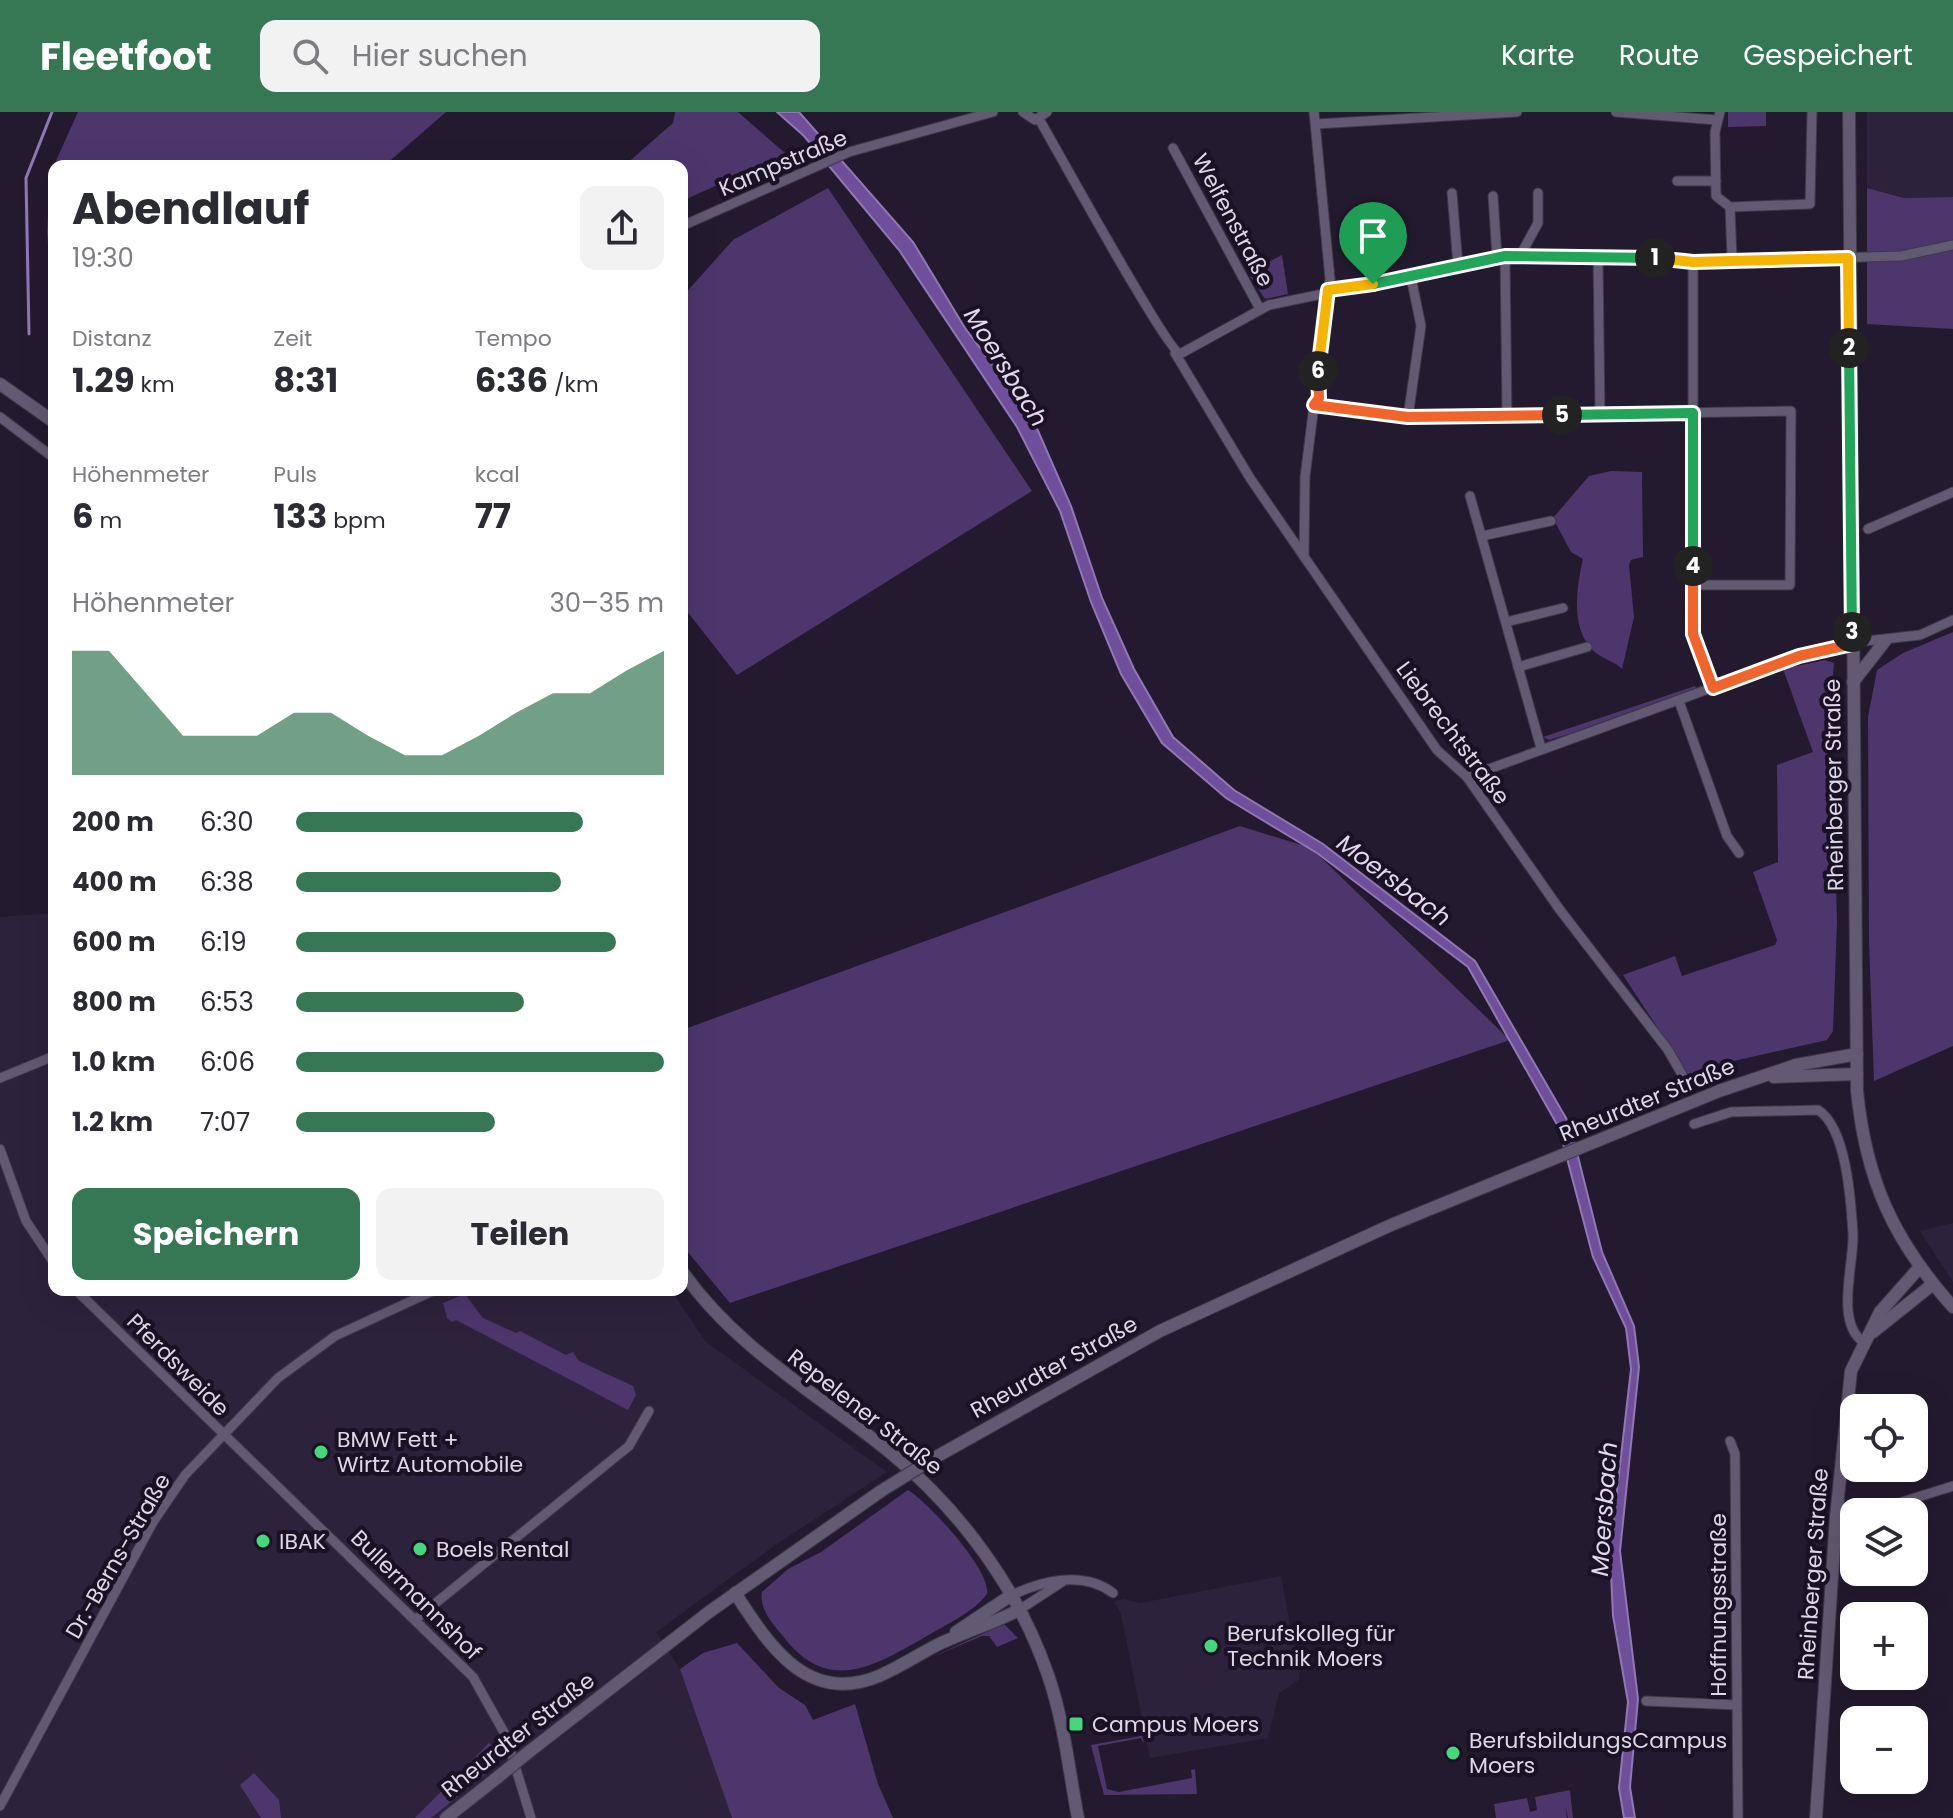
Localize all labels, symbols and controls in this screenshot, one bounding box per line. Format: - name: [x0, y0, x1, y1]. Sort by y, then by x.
- search box: [260, 20, 820, 92]
- text: Fleetfoot: [40, 30, 212, 83]
- icon: search: [288, 34, 332, 78]
- text: Hier suchen: [352, 34, 528, 77]
- text: Karte: [1501, 36, 1575, 75]
- text: Route: [1619, 36, 1699, 75]
- text: Gespeichert: [1743, 36, 1913, 75]
- street label: Kampstraße: [714, 122, 852, 204]
- street label: Welfenstraße: [1185, 148, 1281, 292]
- text: Abendlauf: [72, 178, 309, 239]
- button: share: [580, 186, 664, 270]
- pin: [1339, 202, 1407, 284]
- icon: arrive: [1351, 214, 1395, 258]
- pin: 1: [1635, 238, 1675, 278]
- text: 19:30: [72, 240, 134, 276]
- text: 1: [1651, 242, 1659, 273]
- water label: Moersbach: [956, 301, 1056, 433]
- text: Distanz: [72, 323, 151, 354]
- text: Zeit: [273, 323, 312, 354]
- text: Tempo: [475, 323, 552, 354]
- pin: 2: [1829, 328, 1869, 368]
- text: 2: [1843, 332, 1855, 363]
- pin: 6: [1298, 351, 1338, 391]
- text: 6: [1311, 355, 1325, 386]
- text: 1.29: [72, 356, 135, 404]
- text: 8:31: [273, 356, 338, 404]
- text: 6:36: [475, 356, 548, 404]
- text: km: [135, 369, 175, 400]
- text: /km: [548, 369, 599, 400]
- pin: 5: [1542, 395, 1582, 435]
- text: 5: [1555, 399, 1569, 430]
- text: Höhenmeter: [72, 459, 209, 490]
- text: Puls: [273, 459, 317, 490]
- text: kcal: [475, 459, 520, 490]
- text: 6: [72, 492, 94, 540]
- text: 133: [273, 492, 327, 540]
- text: 77: [475, 492, 511, 540]
- text: m: [94, 505, 122, 536]
- text: bpm: [327, 505, 386, 536]
- pin: 4: [1673, 546, 1713, 586]
- text: 4: [1686, 550, 1700, 581]
- text: Höhenmeter: [72, 585, 234, 621]
- text: 30–35 m: [549, 585, 664, 621]
- pin: 3: [1832, 612, 1872, 652]
- text: 3: [1845, 616, 1859, 647]
- street label: Liebrechtstraße: [1389, 655, 1517, 811]
- street label: Rheinberger Straße: [1817, 678, 1851, 892]
- text: 200 m: [72, 804, 154, 840]
- text: 6:30: [200, 804, 254, 840]
- water label: Moersbach: [1330, 826, 1458, 934]
- text: 400 m: [72, 864, 157, 900]
- text: 6:38: [200, 864, 254, 900]
- text: 600 m: [72, 924, 156, 960]
- text: 6:19: [200, 924, 247, 960]
- text: 800 m: [72, 984, 156, 1020]
- text: 6:53: [200, 984, 254, 1020]
- text: 1.0 km: [72, 1044, 155, 1080]
- text: 6:06: [200, 1044, 255, 1080]
- street label: Rheurdter Straße: [1555, 1051, 1739, 1149]
- text: 1.2 km: [72, 1104, 153, 1140]
- text: 7:07: [200, 1104, 250, 1140]
- button: Speichern: [72, 1188, 360, 1280]
- button: Teilen: [376, 1188, 664, 1280]
- street label: Pferdsweide: [120, 1307, 236, 1423]
- street label: Rheurdter Straße: [965, 1308, 1143, 1426]
- street label: Repelener Straße: [781, 1342, 949, 1482]
- map controls: [1840, 1394, 1928, 1794]
- button: locate: [1840, 1394, 1928, 1482]
- place label: BMW Fett + Wirtz Automobile: [337, 1424, 523, 1480]
- water label: Moersbach: [1583, 1441, 1625, 1577]
- marker: BMW Fett + Wirtz Automobile: [312, 1443, 330, 1461]
- street label: Rheinberger Straße: [1790, 1467, 1836, 1681]
- street label: Dr.-Berns-Straße: [58, 1468, 178, 1644]
- button: layers: [1840, 1498, 1928, 1586]
- street label: Hoffnungsstraße: [1703, 1513, 1734, 1697]
- street label: Bullermannshof: [344, 1523, 488, 1667]
- place label: IBAK: [279, 1526, 326, 1557]
- marker: IBAK: [254, 1532, 272, 1550]
- place label: Boels Rental: [436, 1534, 569, 1565]
- marker: Boels Rental: [411, 1540, 429, 1558]
- button: +: [1840, 1602, 1928, 1690]
- place label: Berufskolleg für Technik Moers: [1227, 1618, 1395, 1674]
- marker: Berufskolleg für Technik Moers: [1202, 1637, 1220, 1655]
- street label: Rheurdter Straße: [435, 1665, 601, 1805]
- button: −: [1840, 1706, 1928, 1794]
- place label: Campus Moers: [1092, 1709, 1259, 1740]
- marker: Campus Moers: [1067, 1715, 1085, 1733]
- place label: BerufsbildungsCampus Moers: [1469, 1725, 1727, 1781]
- marker: BerufsbildungsCampus Moers: [1444, 1744, 1462, 1762]

